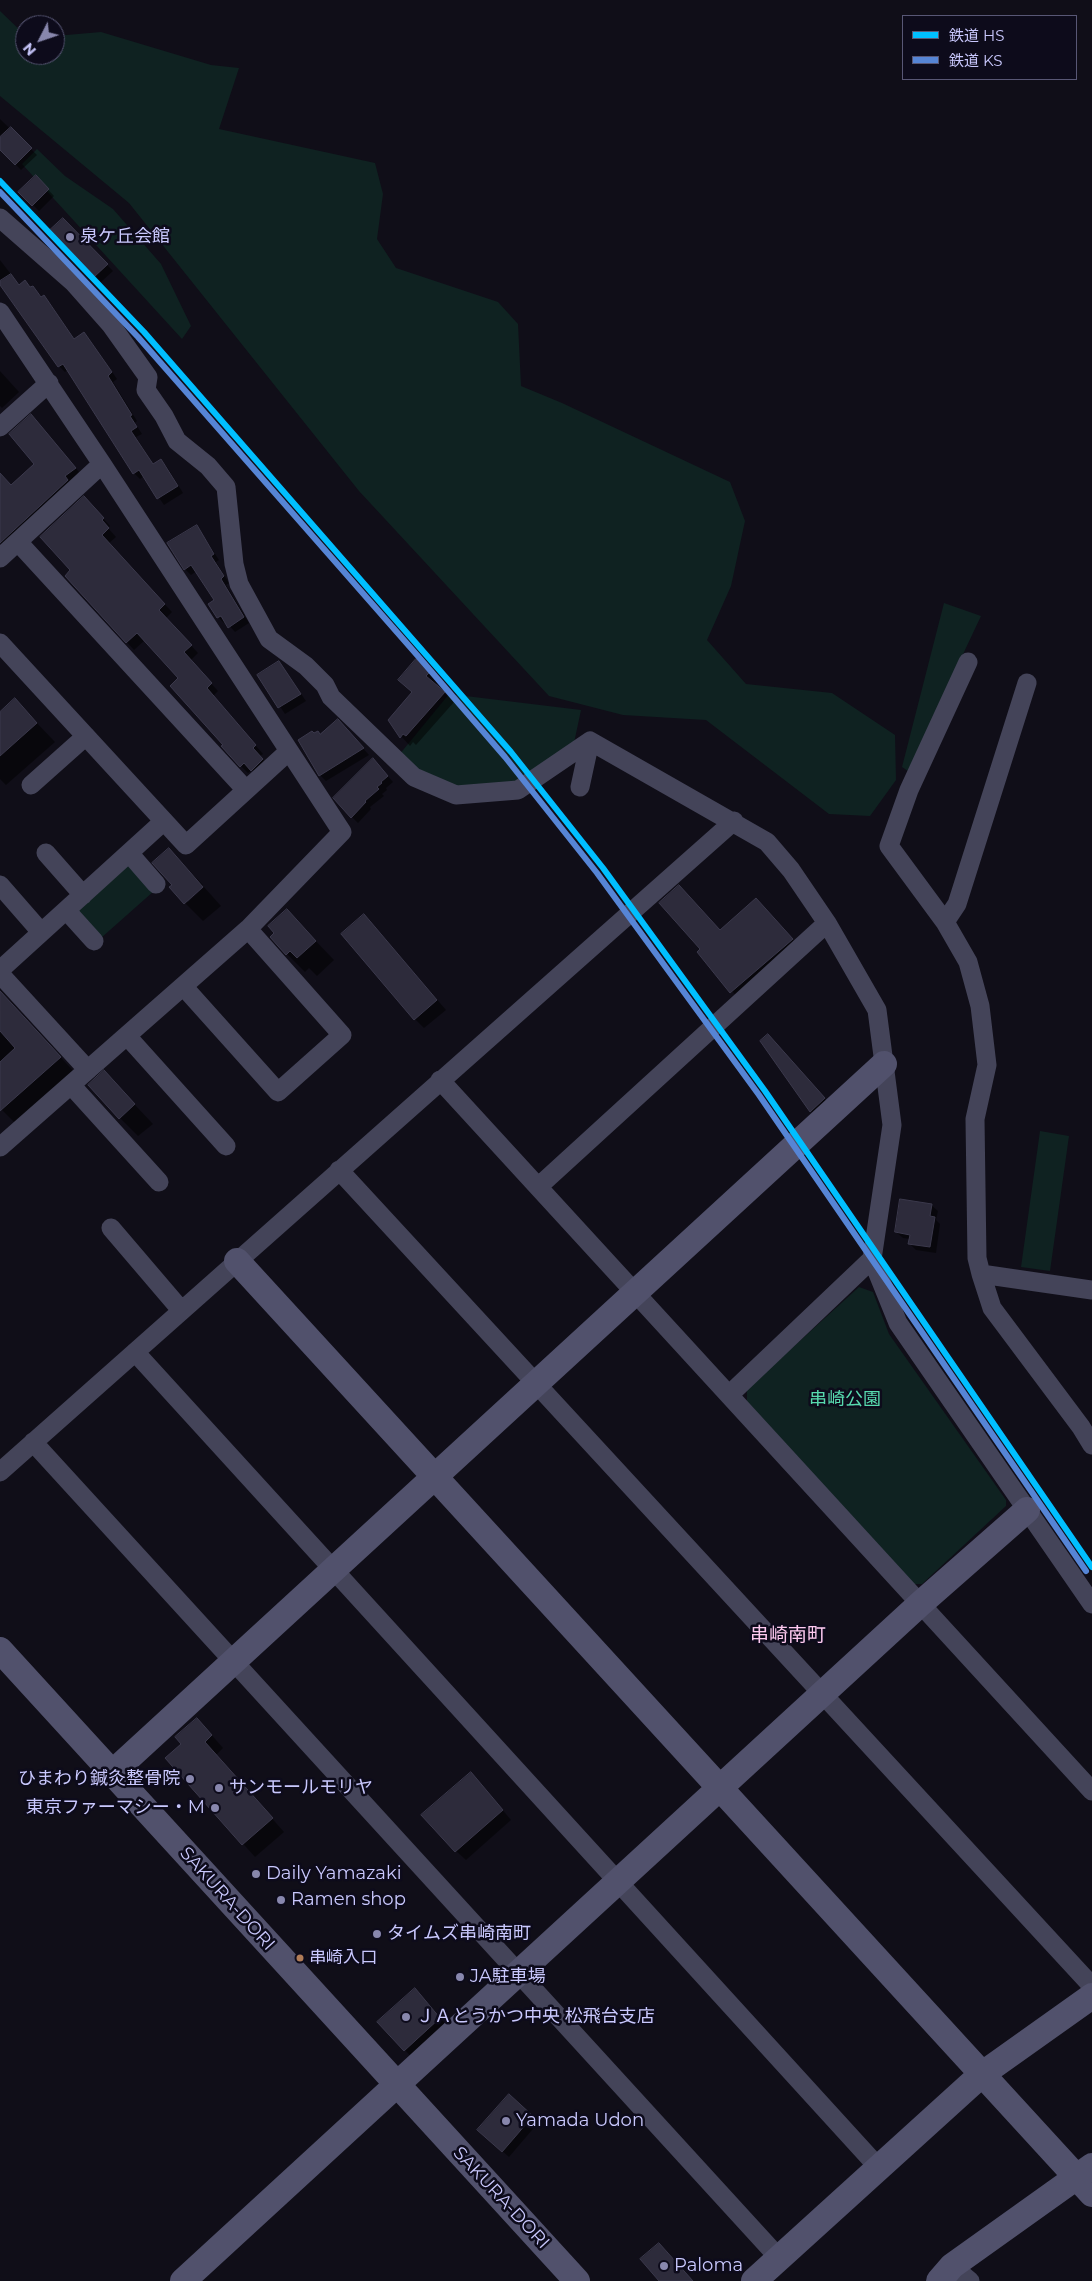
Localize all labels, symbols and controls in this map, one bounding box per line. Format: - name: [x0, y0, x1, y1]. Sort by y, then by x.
- north arrow: [15, 15, 65, 65]
- legend: [902, 15, 1077, 80]
- text: 鉄道 HS: [949, 26, 1004, 45]
- text: N: [19, 39, 40, 59]
- text: 鉄道 KS: [949, 51, 1003, 70]
- place label: 泉ケ丘会館: [80, 226, 170, 248]
- marker: 泉ケ丘会館: [64, 231, 76, 243]
- park label: 串崎公園: [809, 1389, 881, 1411]
- district label: 串崎南町: [750, 1624, 826, 1646]
- place label: ひまわり鍼灸整骨院: [18, 1768, 180, 1790]
- marker: ひまわり鍼灸整骨院: [184, 1773, 196, 1785]
- place label: サンモールモリヤ: [229, 1777, 373, 1799]
- marker: サンモールモリヤ: [213, 1782, 225, 1794]
- place label: 東京ファーマシー・M: [26, 1797, 205, 1819]
- marker: 東京ファーマシー・M: [209, 1802, 221, 1814]
- street label: SAKURA-DORI: [175, 1843, 279, 1955]
- place label: Daily Yamazaki: [266, 1863, 402, 1885]
- marker: Daily Yamazaki: [250, 1868, 262, 1880]
- place label: Ramen shop: [291, 1889, 406, 1911]
- marker: Ramen shop: [275, 1894, 287, 1906]
- place label: タイムズ串崎南町: [387, 1923, 531, 1945]
- marker: タイムズ串崎南町: [371, 1928, 383, 1940]
- place label: 串崎入口: [309, 1948, 377, 1968]
- marker: 串崎入口: [295, 1953, 305, 1963]
- place label: JA駐車場: [470, 1966, 546, 1988]
- marker: JA駐車場: [454, 1971, 466, 1983]
- place label: ＪＡとうかつ中央 松飛台支店: [416, 2006, 655, 2028]
- marker: ＪＡとうかつ中央 松飛台支店: [400, 2011, 412, 2023]
- place label: Yamada Udon: [516, 2110, 644, 2132]
- marker: Yamada Udon: [500, 2115, 512, 2127]
- street label: SAKURA-DORI: [448, 2142, 554, 2254]
- place label: Paloma: [674, 2255, 743, 2277]
- marker: Paloma: [658, 2260, 670, 2272]

